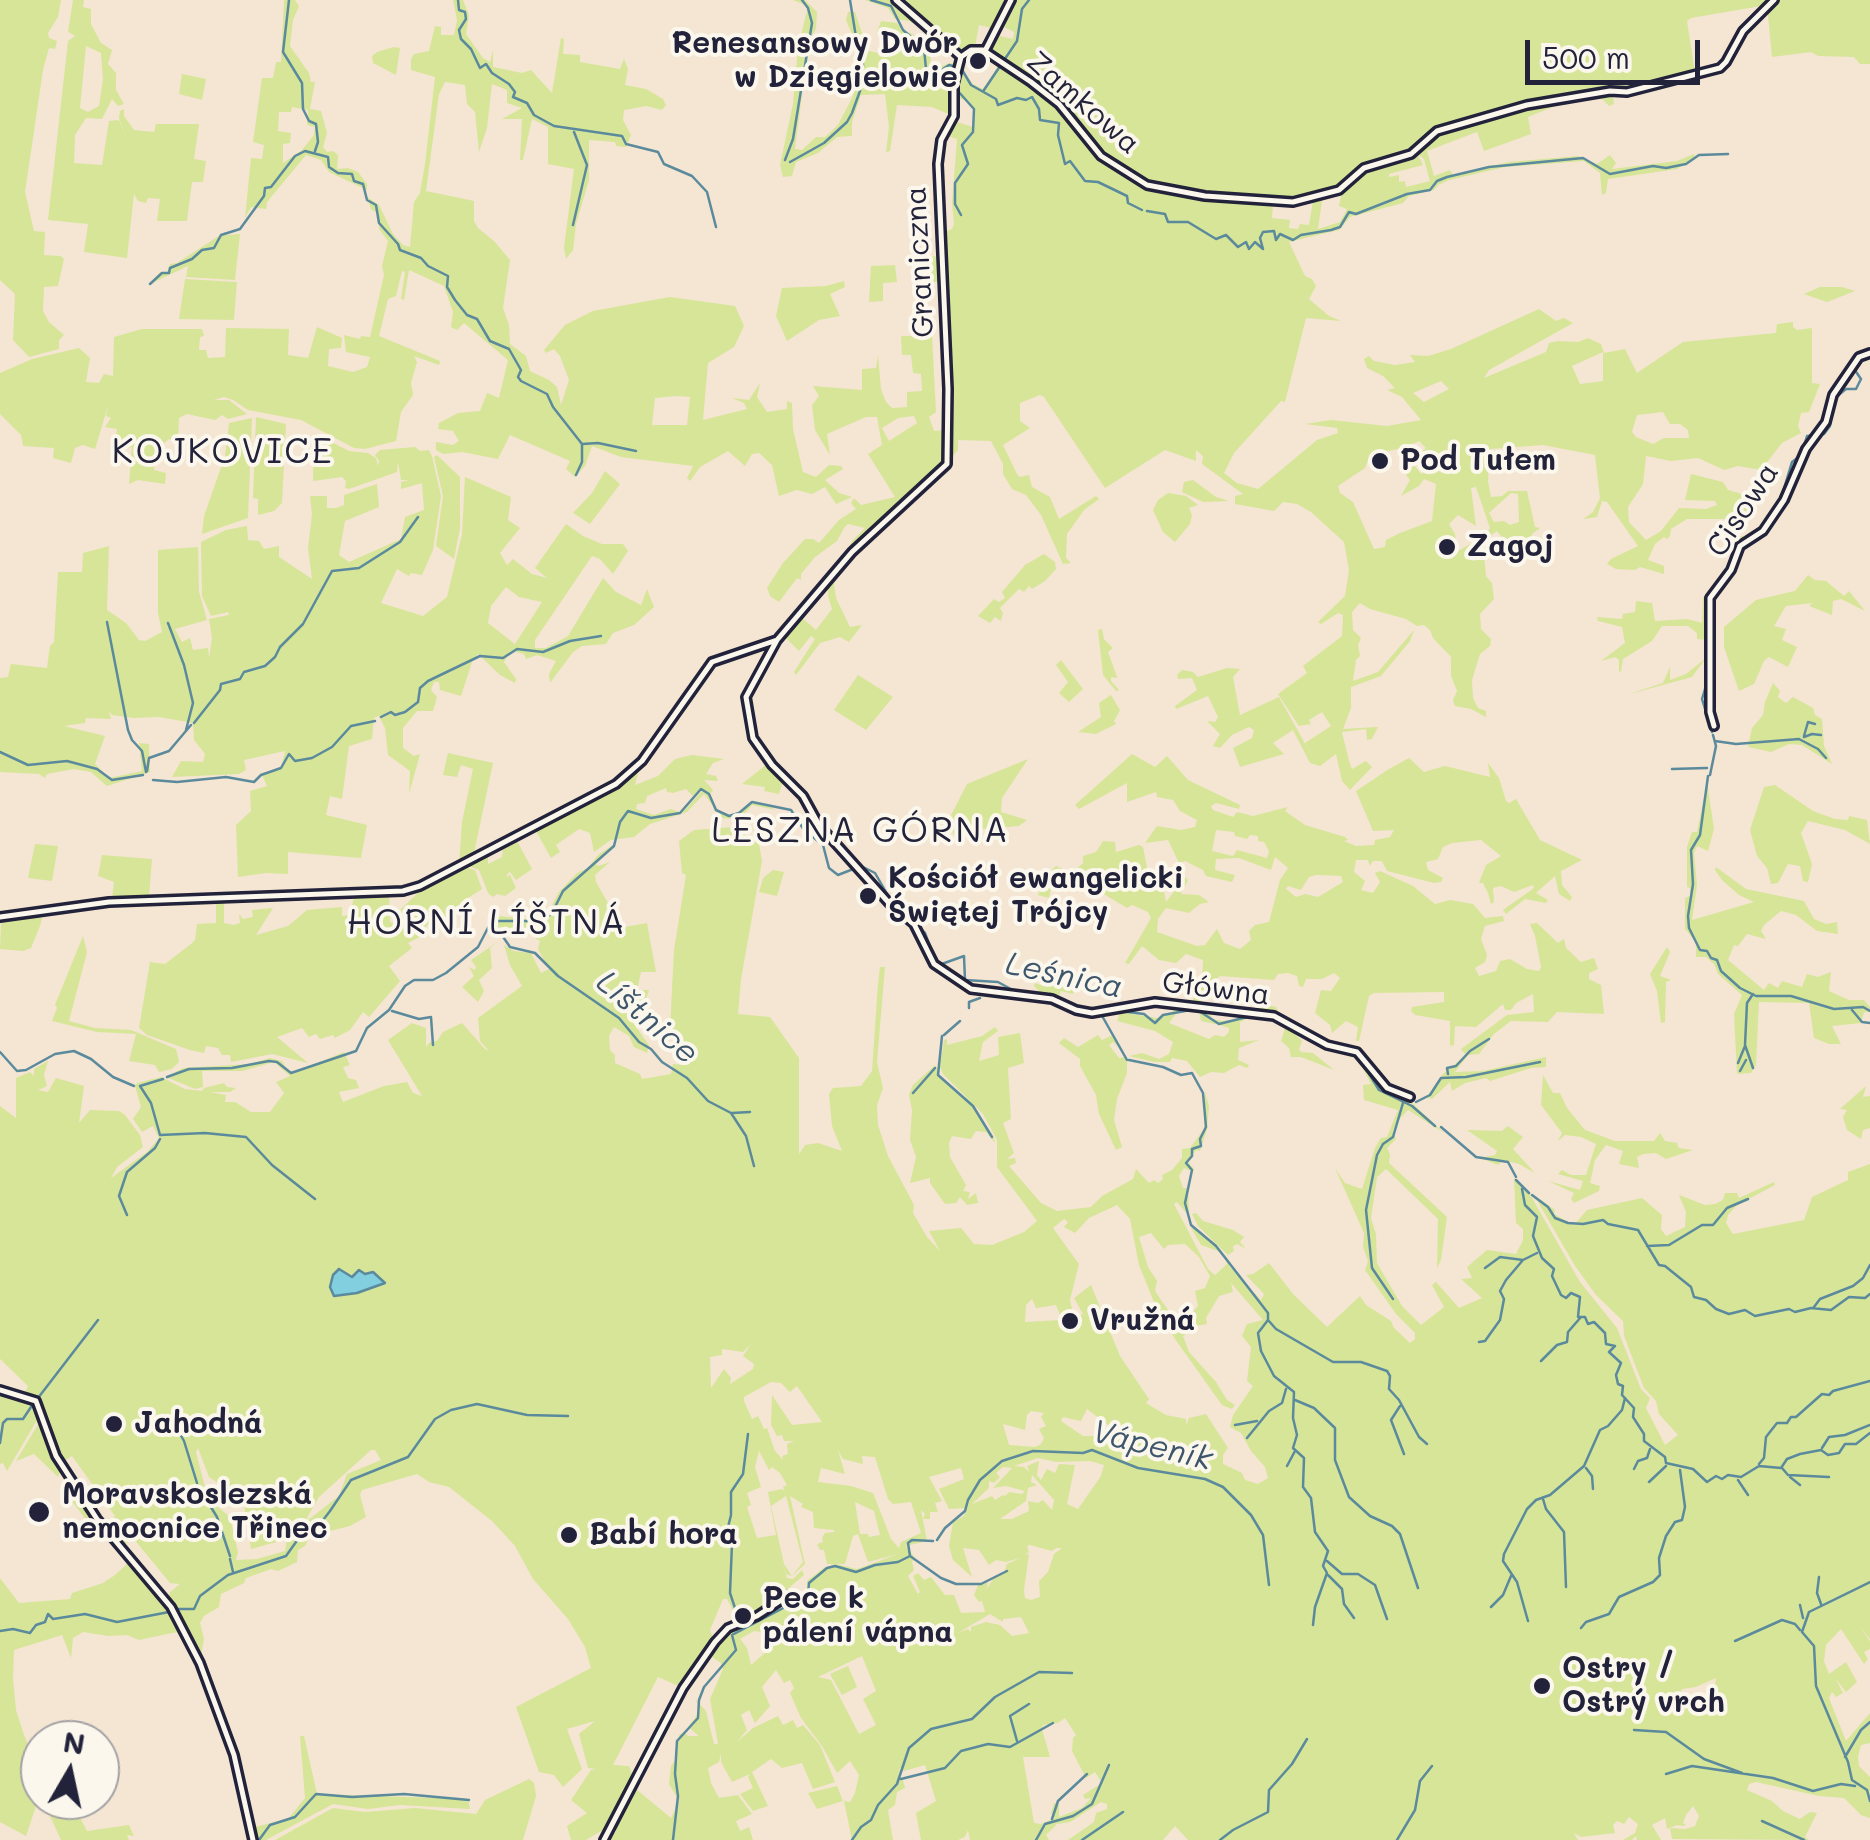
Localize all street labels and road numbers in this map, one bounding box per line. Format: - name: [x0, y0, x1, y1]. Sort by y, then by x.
- street label: Zamkowa: [1019, 44, 1147, 162]
- street label: Graniczna: [898, 185, 942, 339]
- street label: Cisowa: [1699, 456, 1787, 564]
- street label: Główna: [1160, 965, 1272, 1013]

